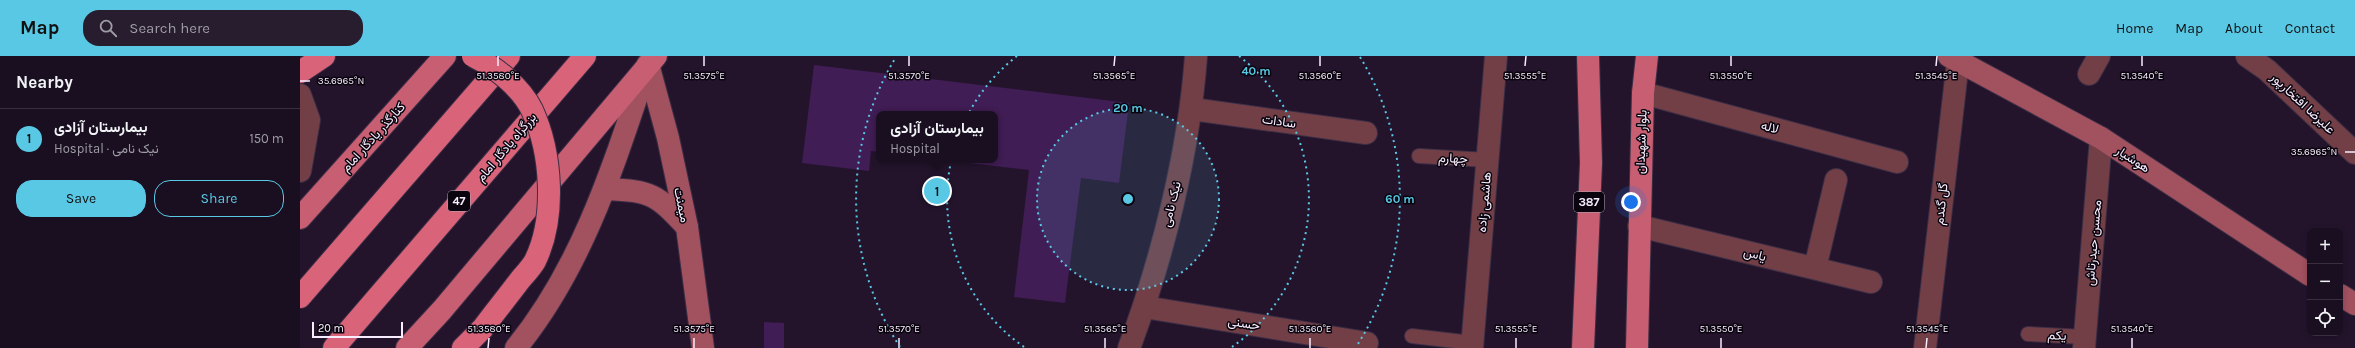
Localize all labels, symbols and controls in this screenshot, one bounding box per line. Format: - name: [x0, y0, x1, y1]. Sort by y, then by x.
- search box: [83, 10, 363, 46]
- text: Map: [20, 17, 59, 39]
- icon: search: [97, 17, 119, 39]
- text: Search here: [129, 19, 210, 37]
- text: Home: [2116, 20, 2153, 37]
- text: Map: [2175, 20, 2203, 37]
- text: About: [2225, 20, 2263, 37]
- text: Contact: [2285, 20, 2335, 37]
- text: 40 m: [1241, 64, 1271, 78]
- street label: علیرضا افتخارپور: [2266, 69, 2339, 138]
- text: 51.3580°E: [476, 70, 520, 82]
- text: 51.3575°E: [683, 70, 725, 82]
- text: 51.3570°E: [888, 70, 930, 82]
- text: 51.3565°E: [1093, 70, 1135, 82]
- text: 51.3560°E: [1299, 70, 1341, 82]
- text: 51.3555°E: [1504, 70, 1546, 82]
- text: 51.3550°E: [1710, 70, 1752, 82]
- text: 51.3545°E: [1915, 70, 1957, 82]
- text: 51.3540°E: [2121, 70, 2163, 82]
- text: Nearby: [16, 72, 73, 92]
- text: 35.6965°N: [318, 75, 364, 87]
- street label: کنارگذر یادگار امام: [338, 99, 409, 176]
- text: 20 m: [1113, 101, 1143, 115]
- street label: بزرگراه یادگار امام: [473, 109, 540, 185]
- street label: بلوار شهیدان: [1632, 109, 1651, 175]
- popup: [876, 111, 998, 163]
- street label: سادات: [1261, 111, 1297, 131]
- street label: لاله: [1759, 117, 1781, 137]
- text: بیمارستان آزادی: [54, 118, 148, 136]
- text: بیمارستان آزادی: [890, 119, 984, 137]
- text: 1: [27, 131, 31, 146]
- text: 150 m: [249, 131, 284, 146]
- text: Hospital · نیک نامی: [54, 141, 159, 156]
- text: Hospital: [890, 141, 940, 156]
- street label: هوشیار: [2112, 142, 2153, 176]
- text: 35.6965°N: [2291, 146, 2337, 158]
- street label: چهارم: [1438, 150, 1469, 168]
- street label: هاشمی زاده: [1474, 171, 1495, 233]
- pin: 1: [924, 176, 950, 206]
- street label: نیک نامی: [1158, 179, 1185, 229]
- button: Save: [16, 180, 146, 217]
- button: Share: [154, 180, 284, 217]
- street label: گل گندم: [1931, 182, 1952, 226]
- street label: میمنت: [671, 186, 693, 224]
- road number: 47: [448, 191, 470, 211]
- centre of rings: [1121, 192, 1135, 206]
- text: 60 m: [1385, 192, 1415, 206]
- road number: 387: [1574, 192, 1604, 212]
- your location: [1621, 192, 1641, 212]
- street label: محسن حیدرتاش: [2082, 199, 2105, 287]
- map controls: [2307, 228, 2343, 336]
- button: +: [2307, 228, 2343, 264]
- street label: یاس: [1742, 244, 1768, 265]
- button: −: [2307, 264, 2343, 300]
- button: locate: [2307, 300, 2343, 336]
- street label: حسنی: [1227, 313, 1262, 334]
- scale bar: [312, 320, 403, 339]
- text: 20 m: [318, 322, 344, 335]
- text: 51.3580°E: [467, 323, 511, 335]
- text: 51.3575°E: [673, 323, 715, 335]
- text: 51.3570°E: [878, 323, 920, 335]
- text: 51.3565°E: [1084, 323, 1126, 335]
- text: 51.3560°E: [1289, 323, 1331, 335]
- text: 51.3555°E: [1495, 323, 1537, 335]
- text: 51.3550°E: [1700, 323, 1742, 335]
- text: 51.3545°E: [1906, 323, 1948, 335]
- text: 51.3540°E: [2111, 323, 2153, 335]
- street label: یکم: [2047, 327, 2067, 344]

